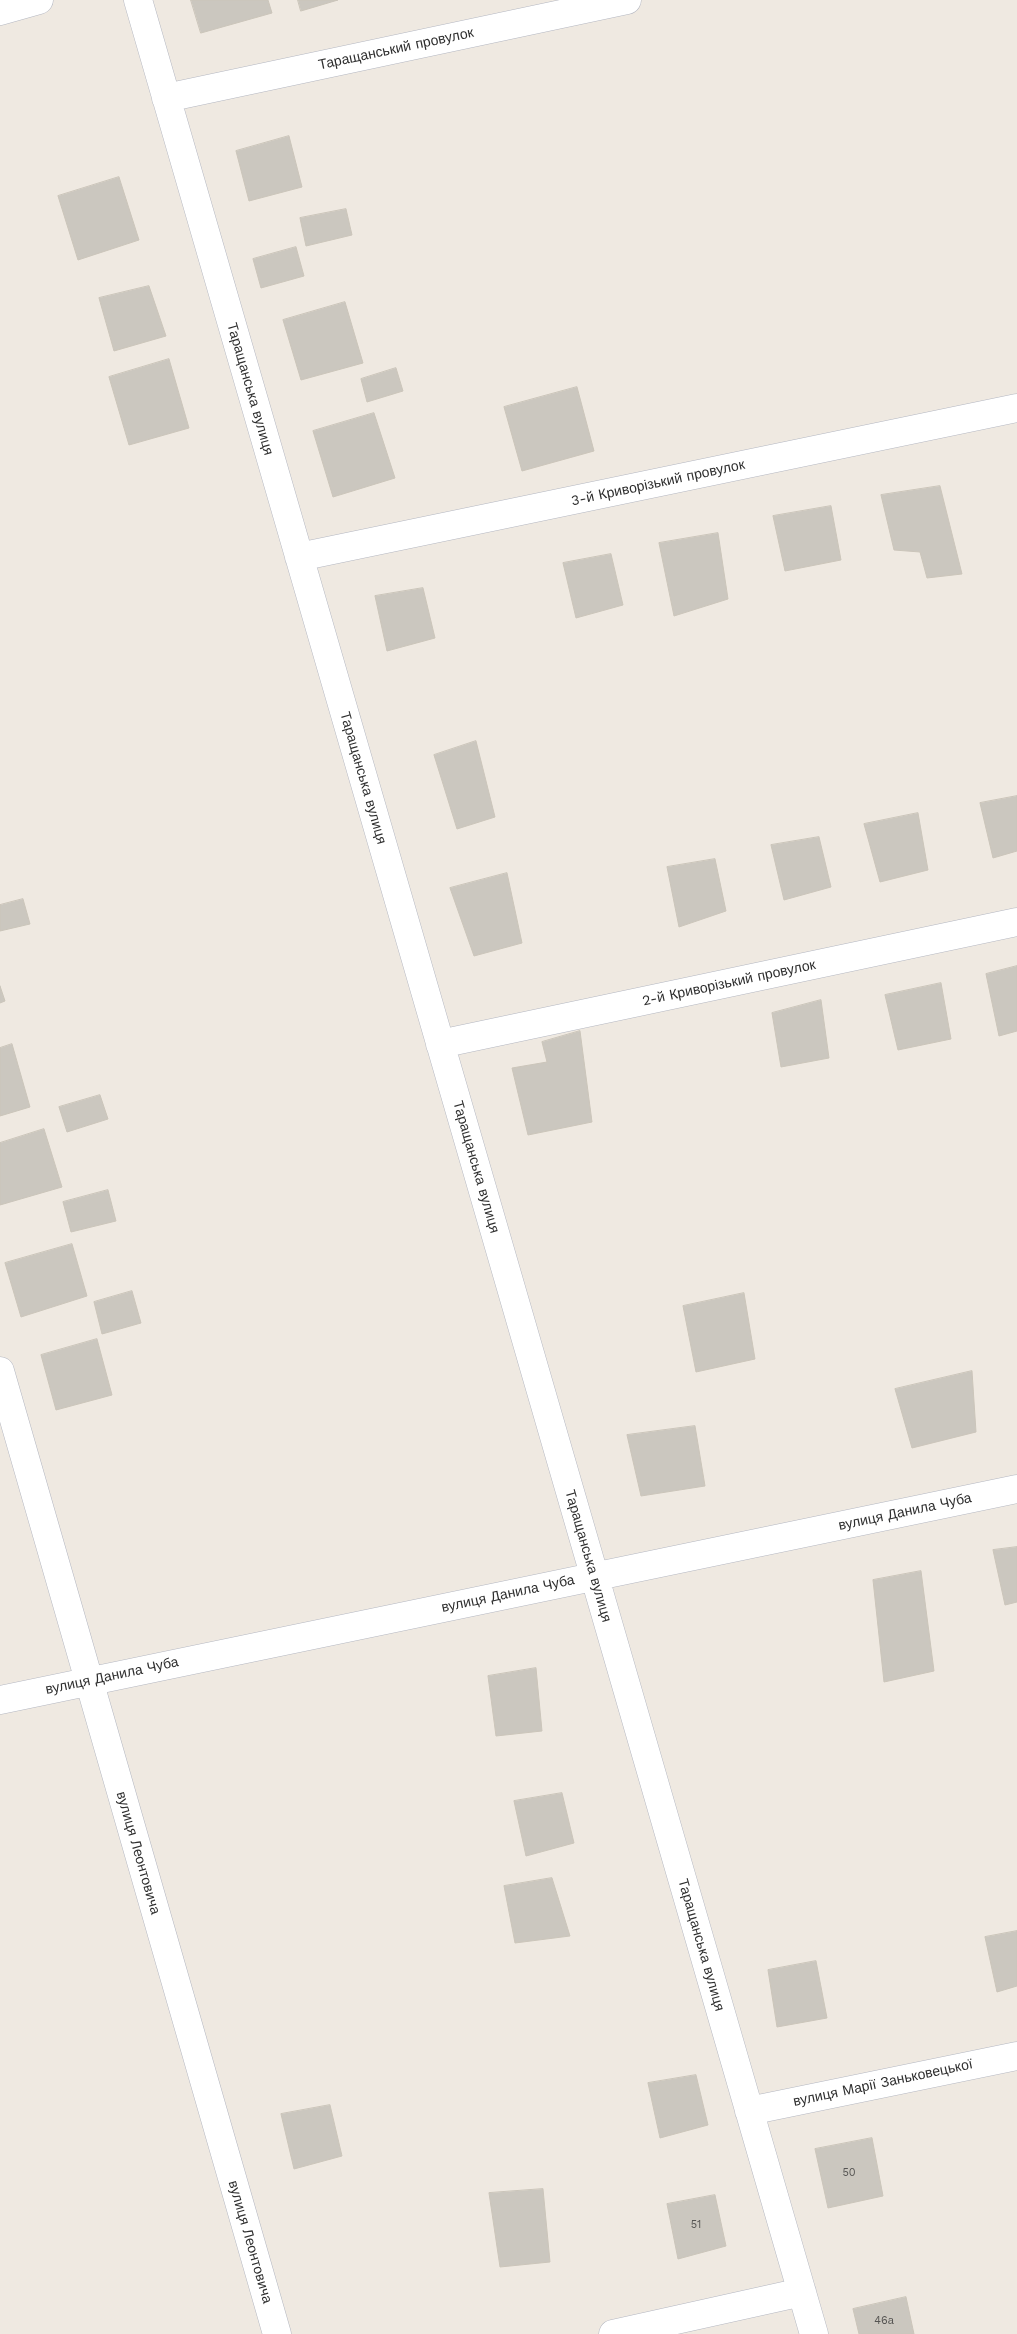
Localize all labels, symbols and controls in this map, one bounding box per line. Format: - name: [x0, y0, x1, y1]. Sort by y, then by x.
- street label: Таращанський провулок: [317, 24, 475, 74]
- street label: Таращанська вулиця: [223, 321, 277, 457]
- street label: 3-й Криворізький провулок: [570, 456, 746, 510]
- street label: Таращанська вулиця: [336, 710, 390, 846]
- street label: 2-й Криворізький провулок: [641, 956, 817, 1010]
- street label: Таращанська вулиця: [449, 1099, 503, 1235]
- street label: Таращанська вулиця: [561, 1488, 615, 1624]
- street label: вулиця Данила Чуба: [837, 1490, 973, 1534]
- street label: вулиця Данила Чуба: [440, 1572, 576, 1616]
- street label: вулиця Данила Чуба: [44, 1654, 180, 1698]
- street label: вулиця Леонтовича: [112, 1790, 164, 1916]
- street label: Таращанська вулиця: [674, 1877, 728, 2013]
- street label: вулиця Марії Заньковецької: [792, 2056, 974, 2110]
- house number: 50: [842, 2166, 856, 2180]
- street label: вулиця Леонтовича: [224, 2179, 276, 2305]
- house number: 51: [691, 2218, 701, 2232]
- house number: 46а: [874, 2314, 894, 2328]

